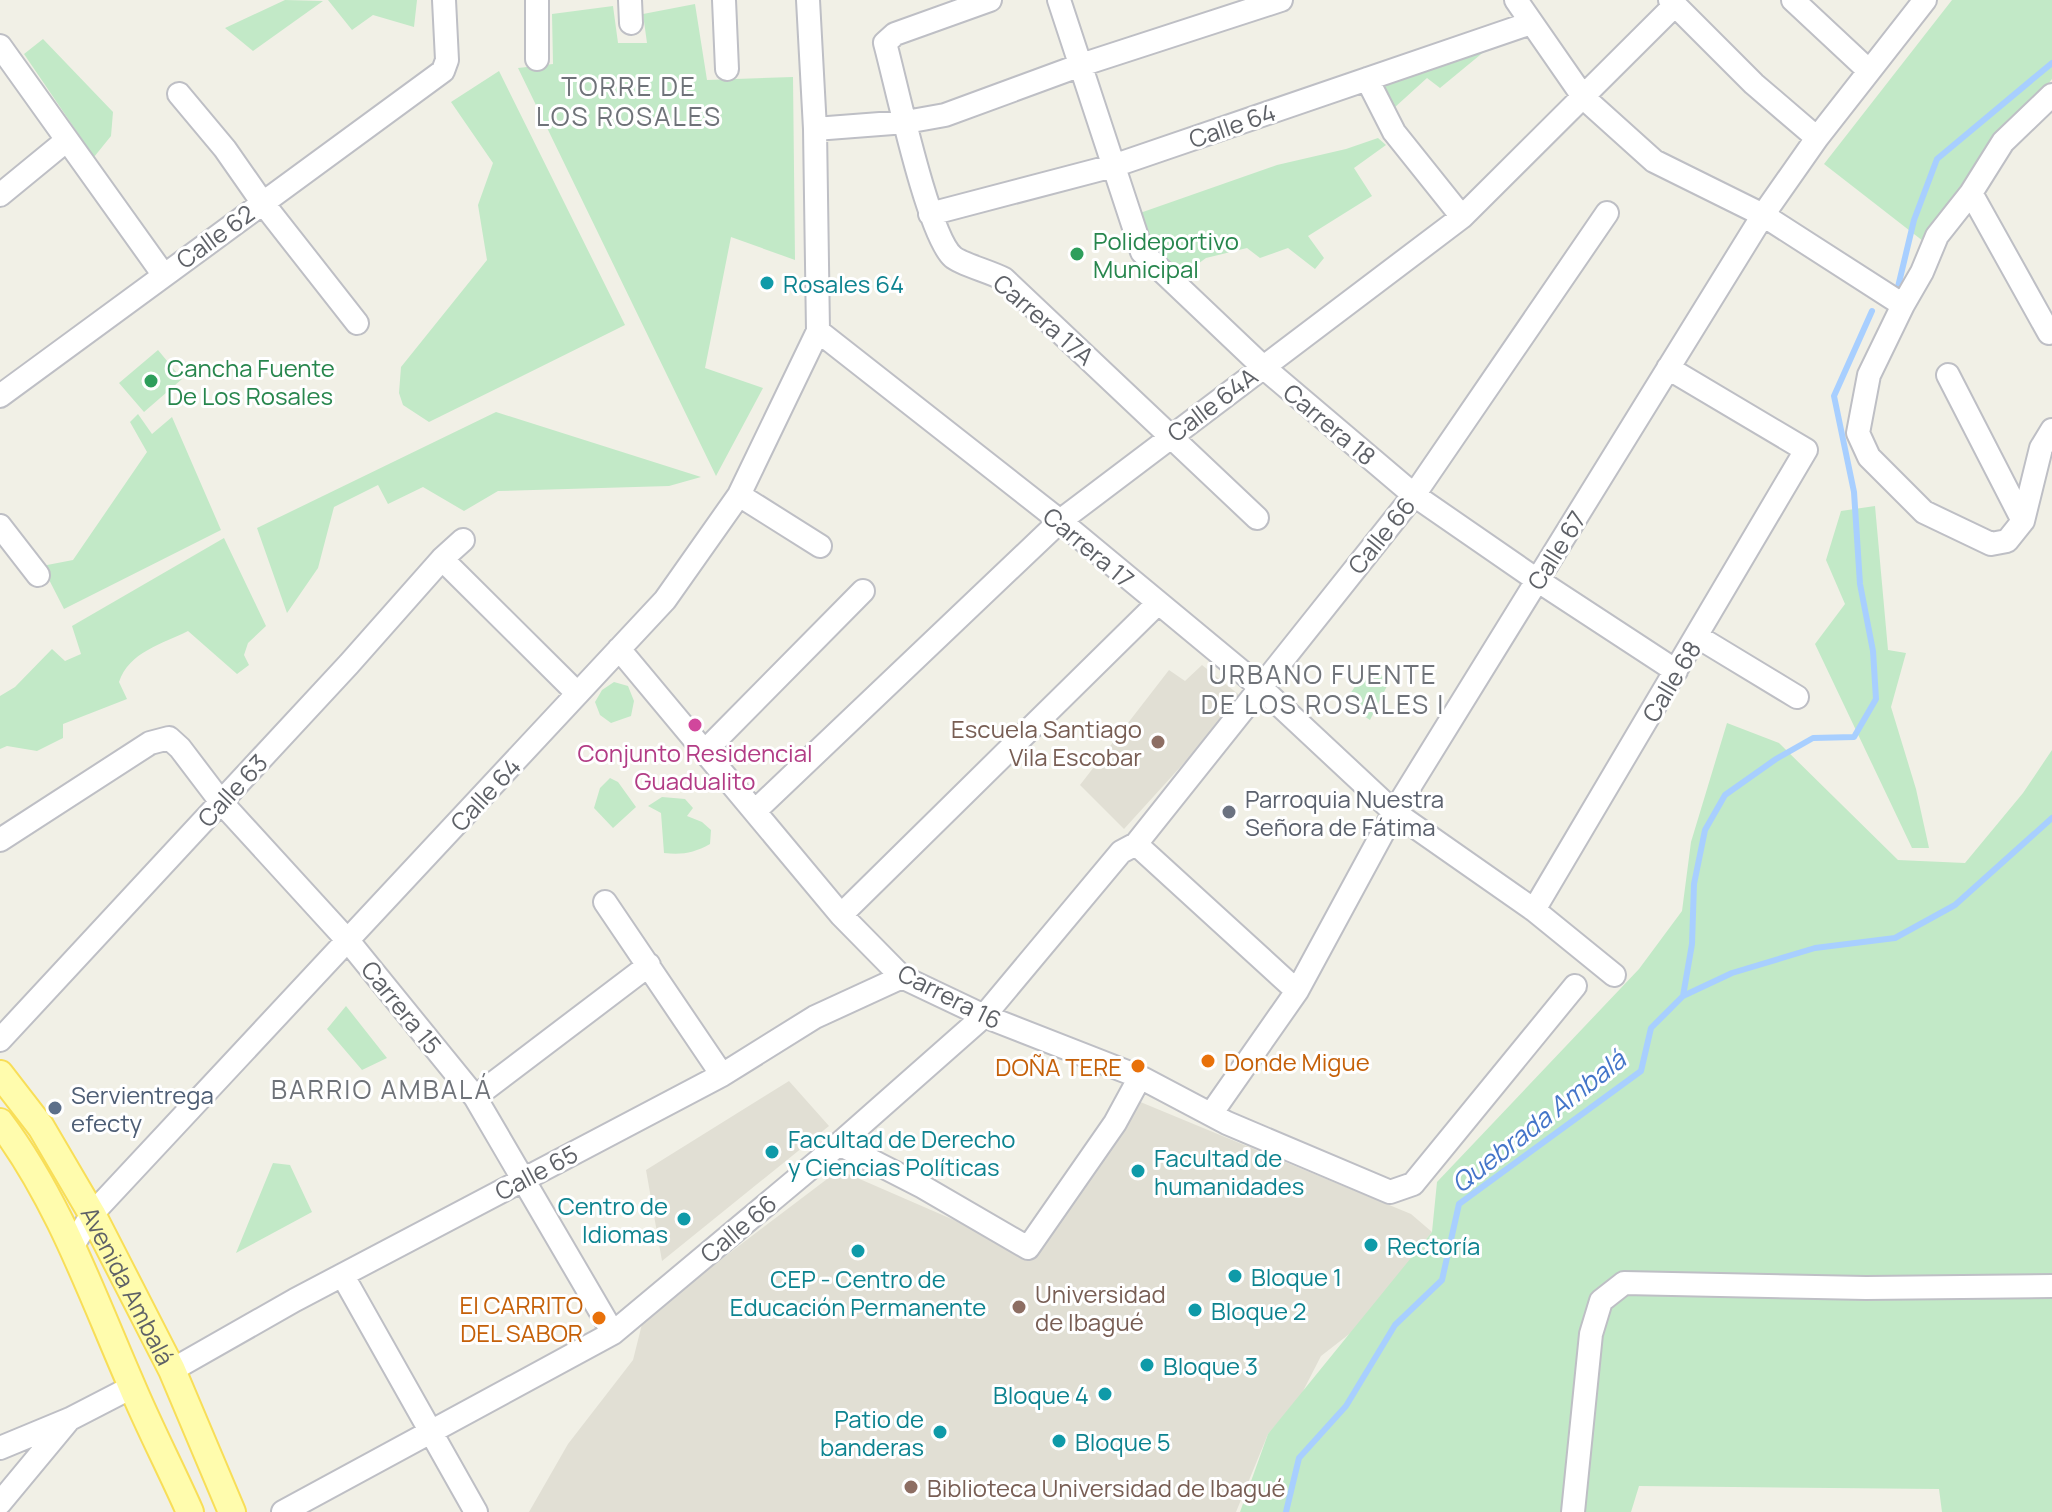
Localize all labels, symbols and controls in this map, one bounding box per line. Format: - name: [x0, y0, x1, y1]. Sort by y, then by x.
- district label: TORRE DE LOS ROSALES: [536, 68, 722, 134]
- street label: Calle 64: [1184, 95, 1280, 155]
- street label: Calle 62: [169, 196, 261, 276]
- place label: Polideportivo Municipal: [1093, 224, 1239, 285]
- marker: Polideportivo Municipal: [1068, 245, 1086, 263]
- street label: Carrera 17A: [987, 266, 1101, 372]
- place label: Rosales 64: [783, 267, 904, 300]
- marker: Rosales 64: [758, 274, 776, 292]
- place label: Cancha Fuente De Los Rosales: [167, 351, 335, 412]
- street label: Calle 64A: [1160, 359, 1264, 449]
- marker: Cancha Fuente De Los Rosales: [142, 372, 160, 390]
- street label: Carrera 18: [1277, 376, 1383, 472]
- street label: Calle 66: [1340, 490, 1422, 580]
- street label: Carrera 17: [1037, 499, 1141, 595]
- street label: Calle 67: [1519, 504, 1593, 596]
- street label: Calle 68: [1634, 634, 1708, 728]
- district label: URBANO FUENTE DE LOS ROSALES I: [1201, 656, 1445, 722]
- place label: Escuela Santiago Vila Escobar: [951, 712, 1142, 773]
- marker: Conjunto Residencial Guadualito: [686, 716, 704, 734]
- marker: Escuela Santiago Vila Escobar: [1149, 733, 1167, 751]
- place label: Conjunto Residencial Guadualito: [577, 736, 813, 797]
- street label: Calle 63: [190, 746, 274, 834]
- street label: Calle 64: [442, 750, 528, 838]
- place label: Parroquia Nuestra Señora de Fátima: [1245, 782, 1444, 843]
- marker: Parroquia Nuestra Señora de Fátima: [1220, 803, 1238, 821]
- street label: Carrera 15: [354, 953, 450, 1061]
- street label: Carrera 16: [893, 956, 1007, 1036]
- water label: Quebrada Ambalá: [1443, 1041, 1634, 1200]
- place label: Donde Migue: [1224, 1045, 1370, 1078]
- place label: DOÑA TERE: [995, 1050, 1122, 1083]
- marker: Donde Migue: [1199, 1052, 1217, 1070]
- marker: DOÑA TERE: [1129, 1057, 1147, 1075]
- district label: BARRIO AMBALÁ: [271, 1071, 493, 1107]
- place label: Servientrega efecty: [71, 1078, 214, 1139]
- marker: Servientrega efecty: [46, 1099, 64, 1117]
- place label: Facultad de Derecho y Ciencias Políticas: [788, 1122, 1015, 1183]
- street label: Calle 65: [489, 1136, 583, 1208]
- place label: Facultad de humanidades: [1154, 1141, 1304, 1202]
- marker: Facultad de Derecho y Ciencias Políticas: [763, 1143, 781, 1161]
- marker: Facultad de humanidades: [1129, 1162, 1147, 1180]
- street label: Calle 66: [693, 1186, 783, 1270]
- place label: Centro de Idiomas: [558, 1189, 668, 1250]
- street label: Avenida Ambalá: [74, 1200, 183, 1370]
- marker: Centro de Idiomas: [675, 1210, 693, 1228]
- place label: Rectoría: [1387, 1229, 1480, 1262]
- marker: Rectoría: [1362, 1236, 1380, 1254]
- marker: CEP - Centro de Educación Permanente: [849, 1242, 867, 1260]
- place label: Bloque 1: [1251, 1260, 1342, 1293]
- place label: CEP - Centro de Educación Permanente: [730, 1262, 986, 1323]
- marker: Bloque 1: [1226, 1267, 1244, 1285]
- place label: Universidad de Ibagué: [1035, 1277, 1166, 1338]
- place label: El CARRITO DEL SABOR: [459, 1288, 583, 1349]
- place label: Bloque 2: [1211, 1294, 1307, 1327]
- marker: Universidad de Ibagué: [1010, 1298, 1028, 1316]
- marker: Bloque 2: [1186, 1301, 1204, 1319]
- marker: El CARRITO DEL SABOR: [590, 1309, 608, 1327]
- place label: Bloque 3: [1163, 1349, 1258, 1382]
- marker: Bloque 3: [1138, 1356, 1156, 1374]
- place label: Bloque 4: [993, 1378, 1089, 1411]
- marker: Bloque 4: [1096, 1385, 1114, 1403]
- place label: Patio de banderas: [820, 1402, 924, 1463]
- marker: Patio de banderas: [931, 1423, 949, 1441]
- place label: Bloque 5: [1075, 1425, 1171, 1458]
- marker: Bloque 5: [1050, 1432, 1068, 1450]
- place label: Biblioteca Universidad de Ibagué: [927, 1471, 1286, 1504]
- marker: Biblioteca Universidad de Ibagué: [902, 1478, 920, 1496]

